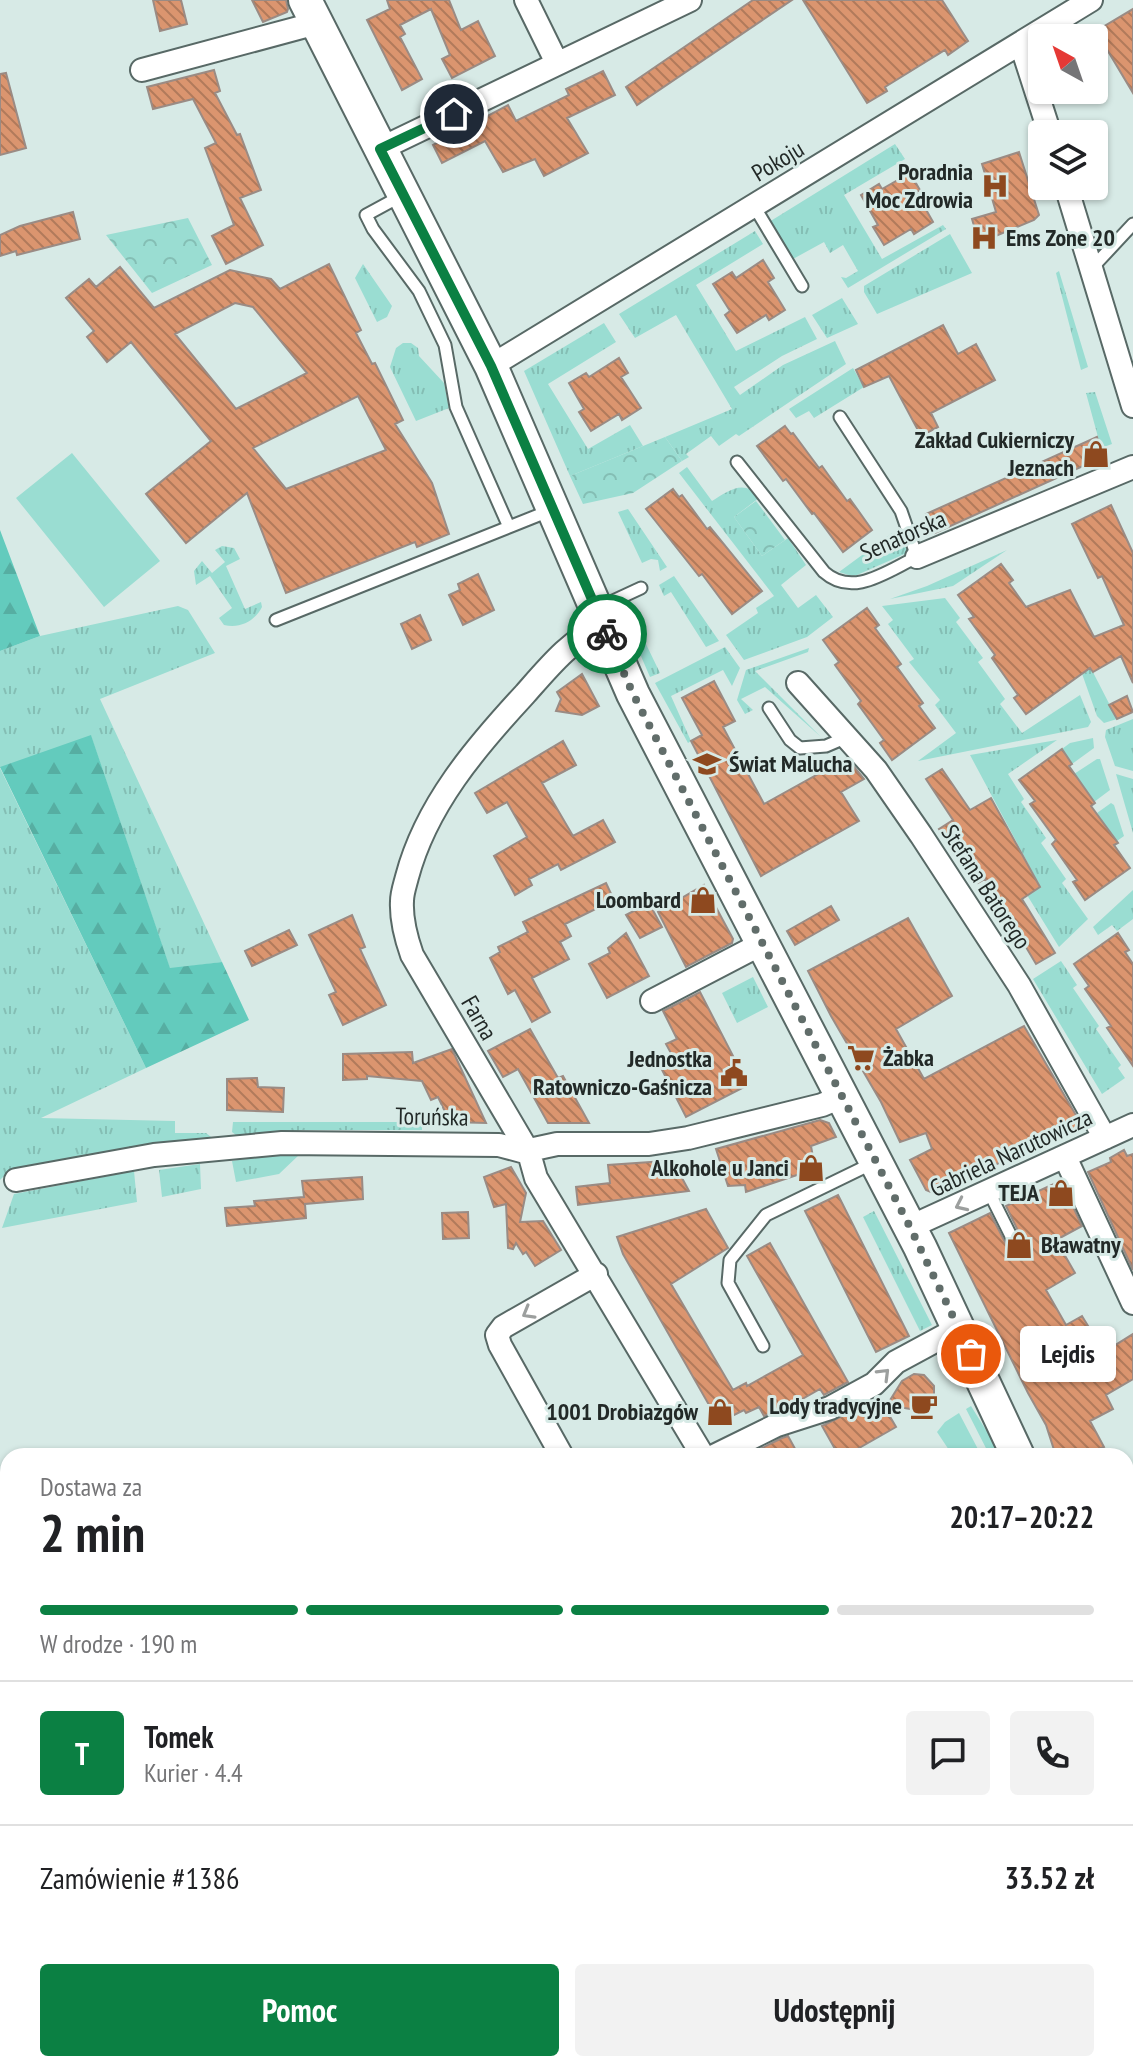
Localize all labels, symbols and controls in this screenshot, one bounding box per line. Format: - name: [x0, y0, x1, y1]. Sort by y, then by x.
- north arrow: [1028, 24, 1108, 104]
- map controls: [1028, 24, 1108, 200]
- pin: [420, 80, 488, 148]
- icon: home: [432, 92, 476, 136]
- button: layers: [1028, 120, 1108, 200]
- street label: Pokoju: [746, 133, 810, 188]
- place label: Poradnia Moc Zdrowia: [865, 156, 973, 215]
- hospital icon: Poradnia Moc Zdrowia: [980, 171, 1010, 201]
- place label: Ems Zone 20: [1006, 222, 1115, 253]
- hospital icon: Ems Zone 20: [969, 223, 999, 253]
- place label: Zakład Cukierniczy Jeznach: [915, 424, 1074, 483]
- shop icon: Zakład Cukierniczy Jeznach: [1081, 439, 1111, 469]
- street label: Senatorska: [855, 503, 951, 568]
- courier: [567, 594, 647, 674]
- icon: bike: [585, 612, 629, 656]
- place label: Świat Malucha: [729, 748, 853, 779]
- school or university icon: Świat Malucha: [692, 749, 722, 779]
- street label: Stefana Batorego: [935, 819, 1038, 955]
- place label: Loombard: [596, 884, 681, 915]
- shop icon: Loombard: [688, 885, 718, 915]
- street label: Farna: [454, 990, 504, 1046]
- place label: Żabka: [883, 1042, 934, 1073]
- place label: Jednostka Ratowniczo-Gaśnicza: [533, 1043, 712, 1102]
- supermarket icon: Żabka: [846, 1043, 876, 1073]
- public building icon: Jednostka Ratowniczo-Gaśnicza: [719, 1058, 749, 1088]
- street label: Toruńska: [395, 1100, 469, 1133]
- street label: Gabriela Narutowicza: [925, 1101, 1097, 1204]
- place label: Alkohole u Janci: [650, 1152, 789, 1183]
- shop icon: Alkohole u Janci: [796, 1153, 826, 1183]
- place label: TEJA: [998, 1177, 1040, 1208]
- shop icon: TEJA: [1046, 1178, 1076, 1208]
- one-way arrow: [954, 1195, 969, 1211]
- place label: Bławatny: [1041, 1229, 1121, 1260]
- shop icon: Bławatny: [1004, 1230, 1034, 1260]
- one-way arrow: [522, 1303, 537, 1319]
- pin: [937, 1320, 1005, 1388]
- callout: Lejdis: [1019, 1326, 1115, 1382]
- icon: bag: [949, 1332, 993, 1376]
- text: Lejdis: [1041, 1337, 1095, 1370]
- one-way arrow: [875, 1369, 889, 1383]
- place label: Lody tradycyjne: [769, 1390, 902, 1421]
- cafe icon: Lody tradycyjne: [909, 1391, 939, 1421]
- place label: 1001 Drobiazgów: [546, 1396, 699, 1427]
- shop icon: 1001 Drobiazgów: [705, 1397, 735, 1427]
- text: Dostawa za: [40, 1470, 142, 1503]
- text: 20:17–20:22: [950, 1497, 1094, 1536]
- text: 2 min: [40, 1499, 145, 1566]
- text: W drodze · 190 m: [40, 1627, 197, 1660]
- button: chat: [906, 1711, 990, 1795]
- button: phone: [1010, 1711, 1094, 1795]
- text: Tomek: [144, 1717, 214, 1756]
- text: T: [75, 1734, 89, 1773]
- text: Kurier · 4.4: [144, 1756, 243, 1789]
- text: Zamówienie #1386: [40, 1858, 239, 1897]
- text: 33.52 zł: [1005, 1858, 1094, 1897]
- button: Pomoc: [40, 1964, 559, 2056]
- button: Udostępnij: [575, 1964, 1094, 2056]

